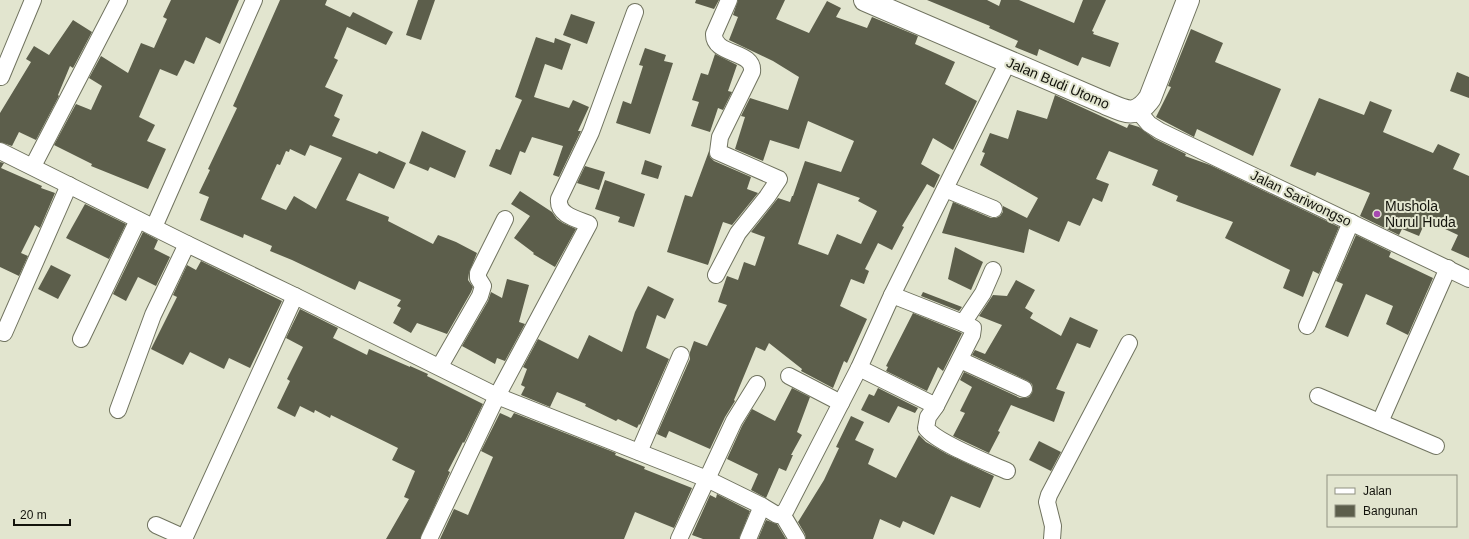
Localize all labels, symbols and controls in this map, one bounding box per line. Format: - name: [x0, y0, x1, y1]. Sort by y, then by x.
- street label: Jalan Budi Utomo: [1004, 54, 1112, 112]
- street label: Jalan Sariwongso: [1248, 167, 1354, 230]
- place label: Mushola Nurul Huda: [1385, 198, 1456, 230]
- marker: Mushola Nurul Huda: [1372, 209, 1382, 219]
- legend: [1327, 475, 1457, 527]
- text: Jalan: [1363, 484, 1392, 498]
- scale bar: [14, 501, 70, 527]
- text: Bangunan: [1363, 504, 1418, 518]
- text: 20 m: [20, 508, 47, 522]

